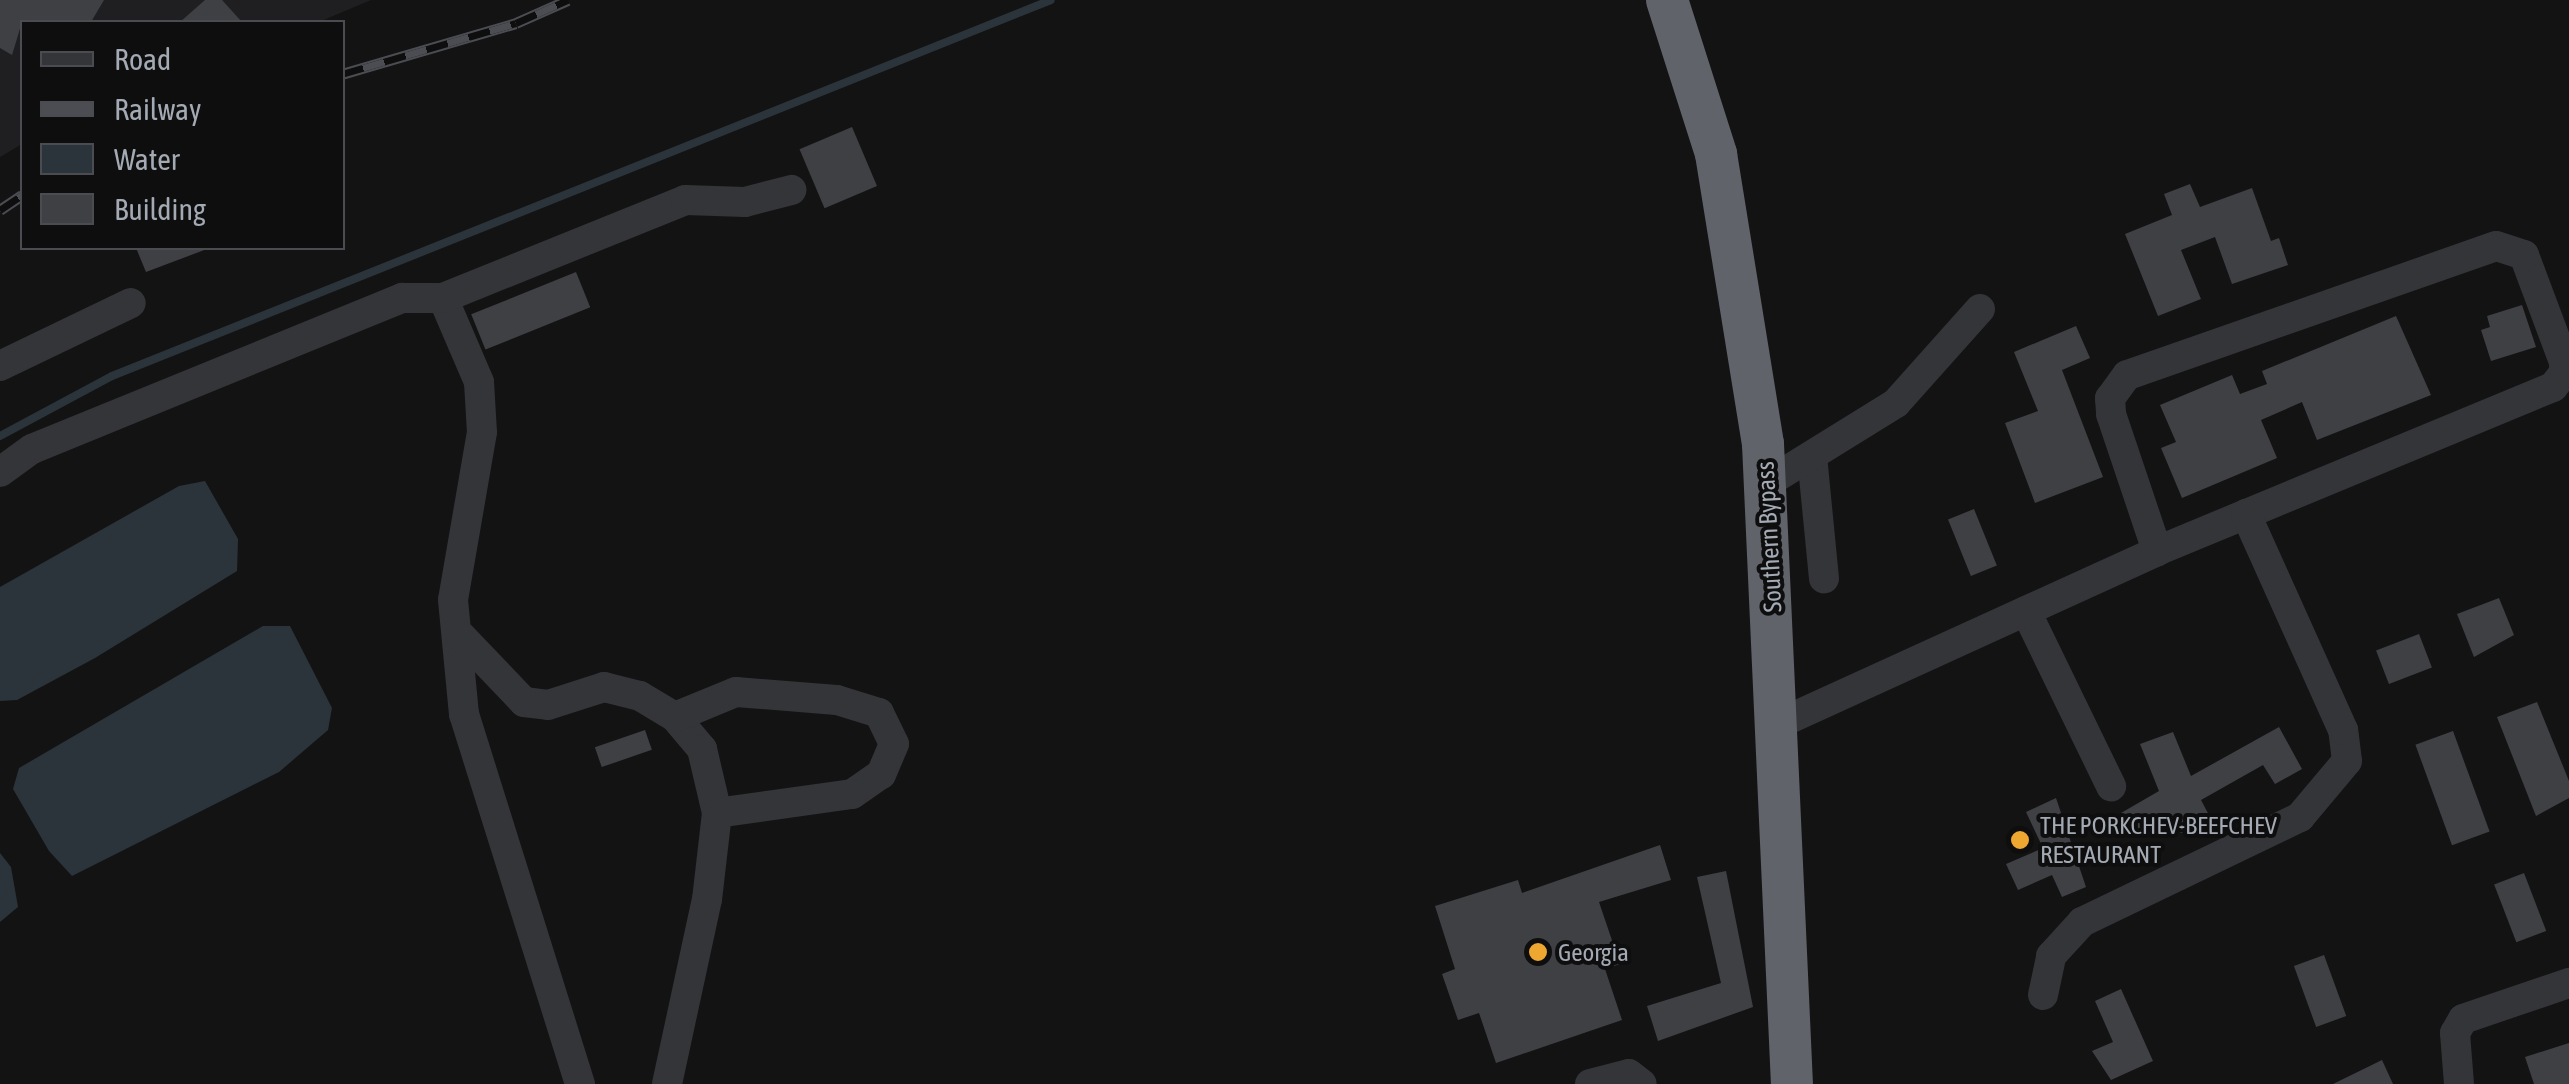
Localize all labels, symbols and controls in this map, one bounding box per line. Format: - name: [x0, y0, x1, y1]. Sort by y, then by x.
- legend: [20, 20, 345, 250]
- text: Road: [114, 42, 171, 76]
- text: Railway: [114, 92, 201, 126]
- text: Water: [114, 142, 180, 176]
- text: Building: [114, 192, 206, 226]
- street label: Southern Bypass: [1750, 461, 1788, 613]
- place label: THE PORKCHEV-BEEFCHEV RESTAURANT: [2040, 811, 2277, 870]
- marker: THE PORKCHEV-BEEFCHEV RESTAURANT: [2009, 829, 2031, 851]
- place label: Georgia: [1558, 937, 1629, 967]
- marker: Georgia: [1527, 941, 1549, 963]

